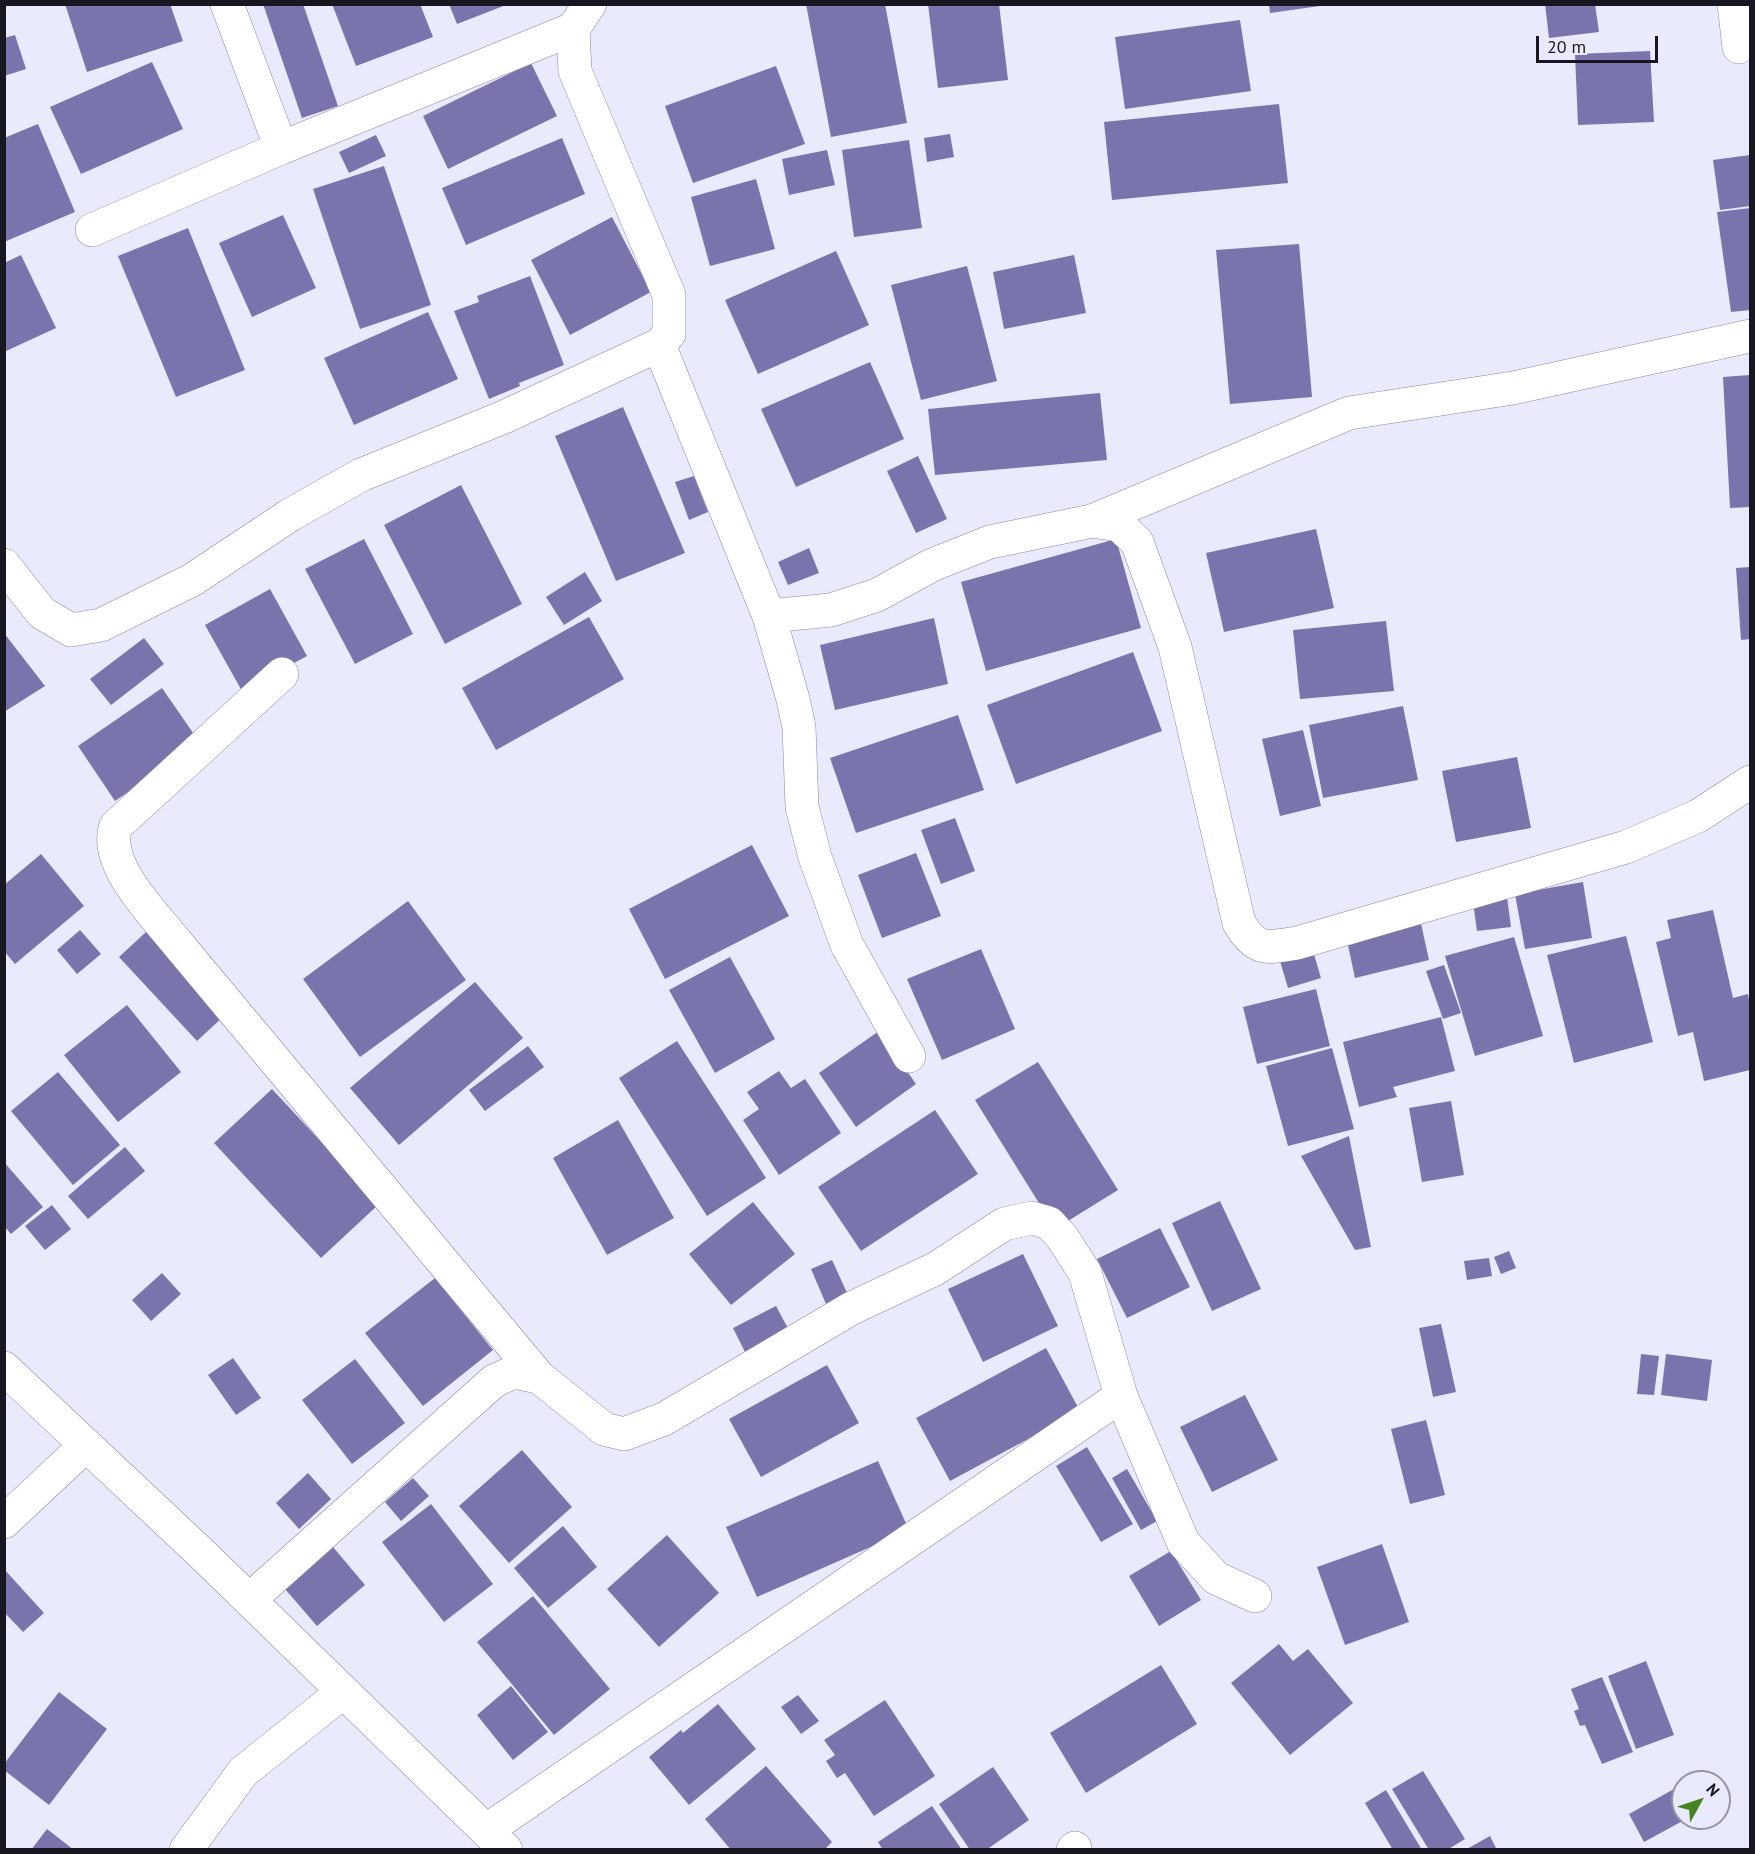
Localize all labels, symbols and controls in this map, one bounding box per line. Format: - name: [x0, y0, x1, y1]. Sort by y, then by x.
- scale bar: [1539, 24, 1660, 62]
- text: 20 m: [1547, 35, 1586, 58]
- north arrow: [1671, 1770, 1731, 1830]
- text: N: [1702, 1779, 1724, 1800]

